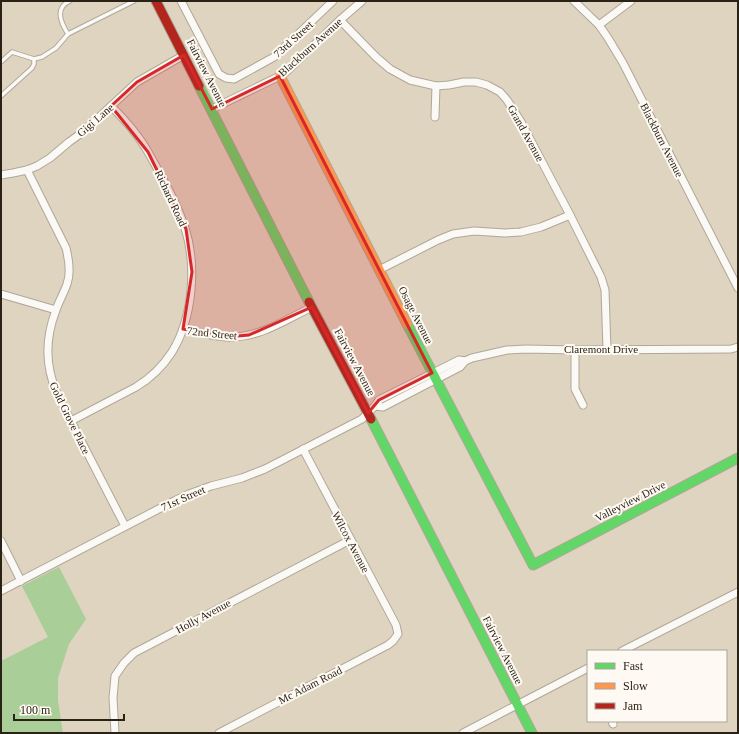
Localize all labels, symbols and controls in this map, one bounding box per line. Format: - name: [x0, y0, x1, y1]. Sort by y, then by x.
- street label: Blackburn Avenue: [276, 15, 344, 79]
- street label: 73rd Street: [271, 18, 315, 60]
- street label: Fairview Avenue: [185, 37, 229, 109]
- street label: Gigi Lane: [74, 101, 116, 139]
- street label: Blackburn Avenue: [638, 101, 686, 179]
- street label: Grand Avenue: [505, 103, 547, 164]
- street label: Richard Road: [153, 168, 189, 229]
- street label: Osage Avenue: [396, 284, 436, 346]
- street label: 72nd Street: [186, 324, 238, 342]
- street label: Fairview Avenue: [332, 326, 378, 398]
- street label: Claremont Drive: [564, 343, 638, 355]
- street label: Gold Grove Place: [47, 380, 93, 456]
- street label: Valleyview Drive: [593, 478, 667, 524]
- street label: 71st Street: [159, 483, 207, 513]
- street label: Wilcox Avenue: [330, 509, 372, 575]
- street label: Holly Avenue: [173, 596, 233, 636]
- street label: Fairview Avenue: [481, 614, 525, 686]
- legend: [587, 650, 727, 722]
- text: Fast: [623, 659, 644, 673]
- street label: Mc Adam Road: [276, 664, 344, 706]
- text: Slow: [623, 679, 648, 693]
- scale bar: [14, 696, 124, 722]
- text: Jam: [623, 699, 643, 713]
- text: 100 m: [20, 703, 51, 717]

